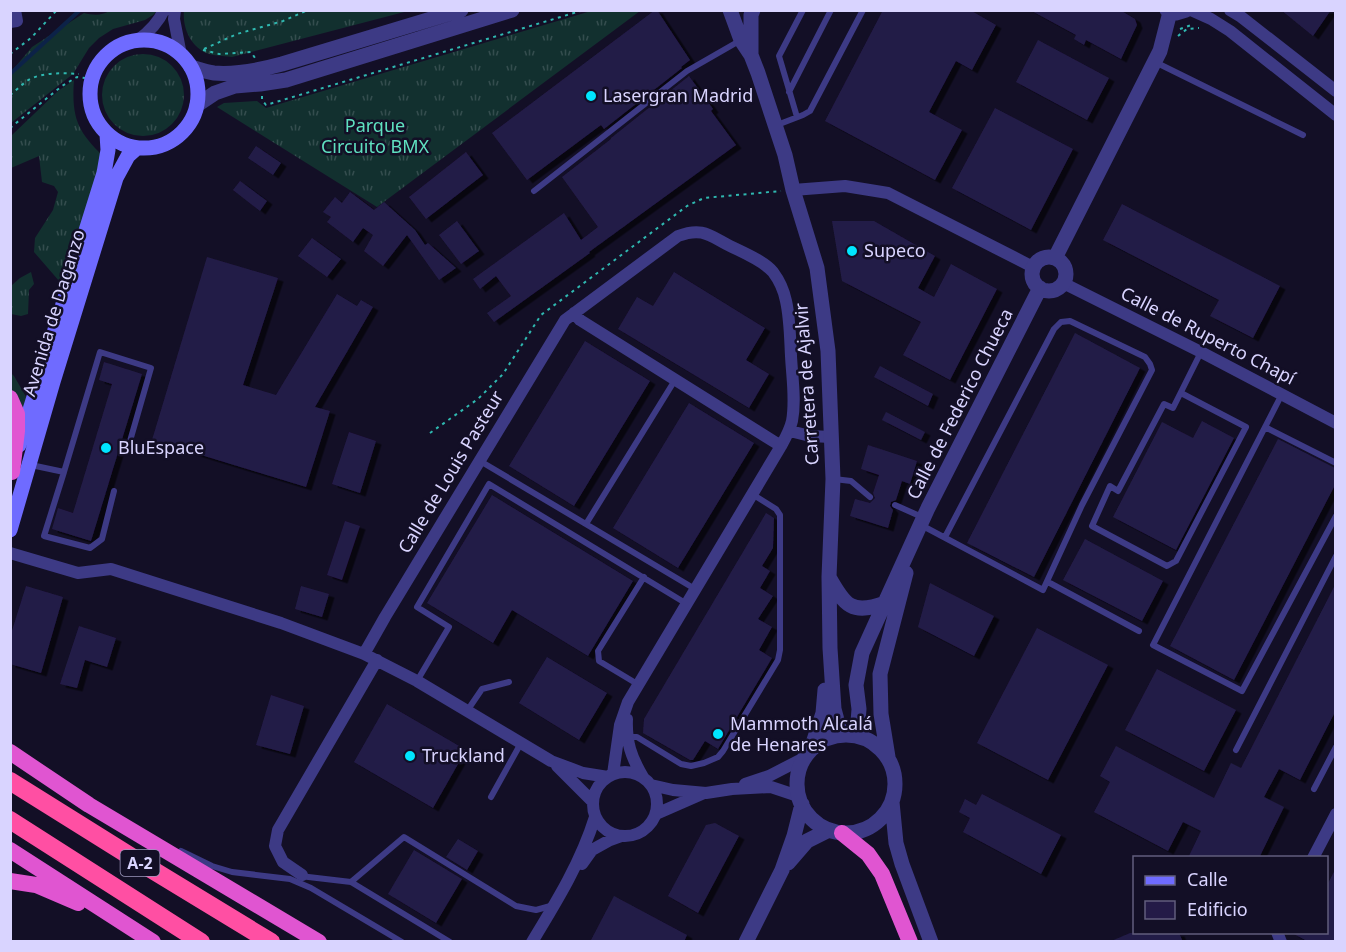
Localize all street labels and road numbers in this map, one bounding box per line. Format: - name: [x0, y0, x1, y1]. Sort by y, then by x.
- street label: Avenida de Daganzo: [16, 226, 90, 399]
- street label: Calle de Ruperto Chapí: [1117, 281, 1300, 390]
- street label: Carretera de Ajalvir: [788, 302, 824, 466]
- street label: Calle de Federico Chueca: [901, 304, 1018, 503]
- street label: Calle de Louis Pasteur: [392, 385, 509, 557]
- road number: A-2: [120, 850, 160, 876]

